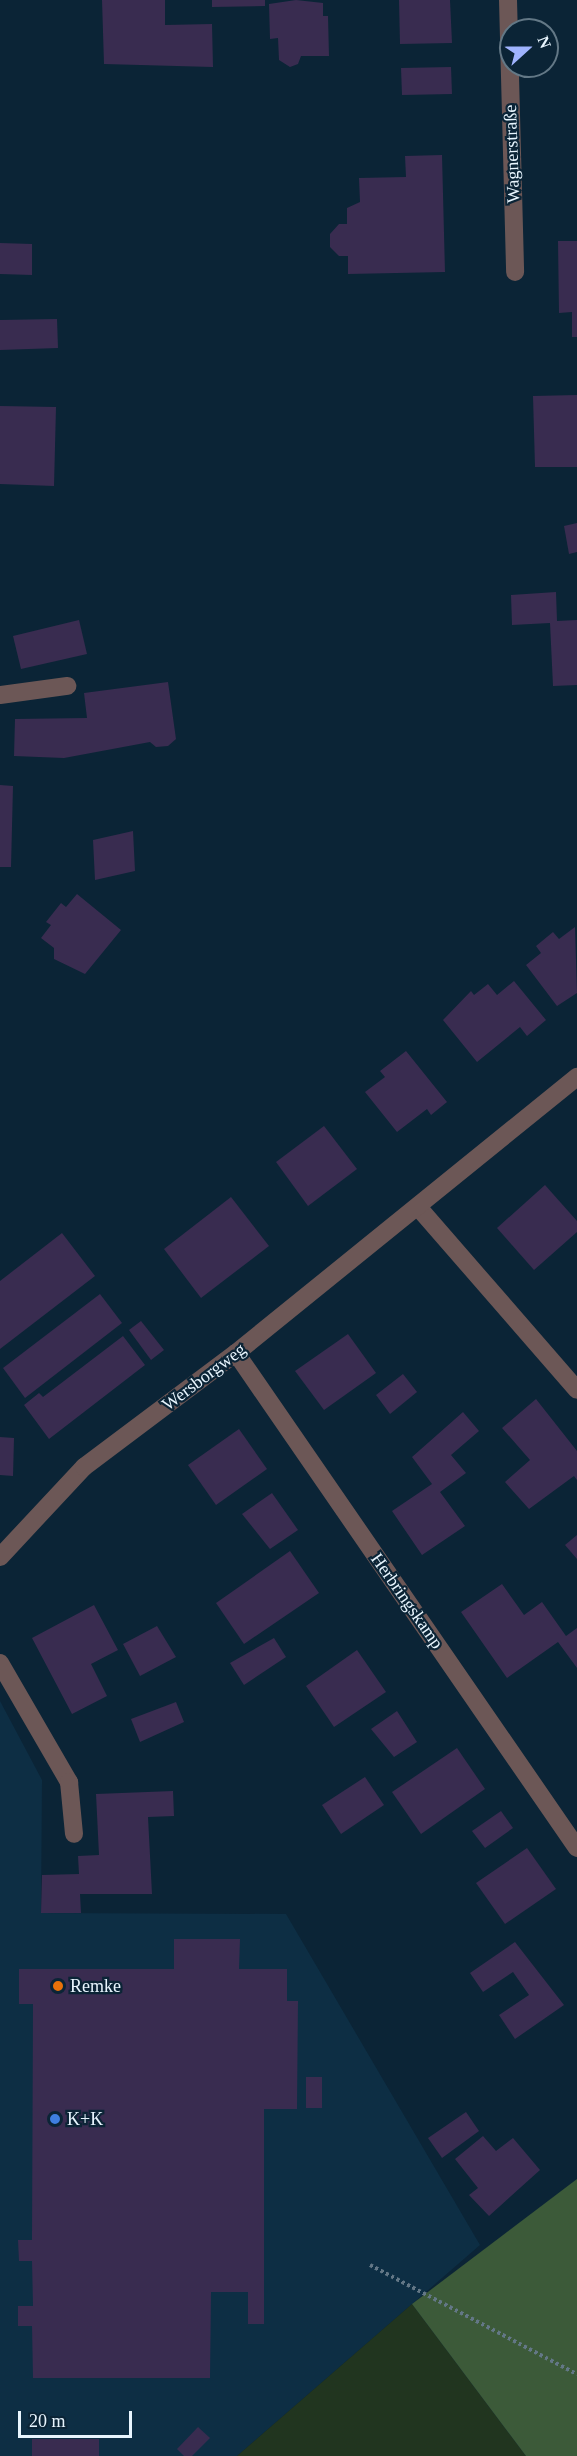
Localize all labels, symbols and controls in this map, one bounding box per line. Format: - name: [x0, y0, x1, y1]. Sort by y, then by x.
- north arrow: [499, 18, 559, 78]
- text: N: [534, 34, 554, 51]
- street label: Wagnerstraße: [499, 104, 525, 204]
- street label: Wersborgweg: [158, 1339, 250, 1415]
- street label: Herbringskamp: [366, 1549, 448, 1653]
- place label: Remke: [70, 1975, 121, 1997]
- marker: Remke: [51, 1979, 65, 1993]
- place label: K+K: [67, 2108, 103, 2130]
- marker: K+K: [48, 2112, 62, 2126]
- scale bar: [21, 2399, 135, 2437]
- text: 20 m: [29, 2411, 66, 2431]

